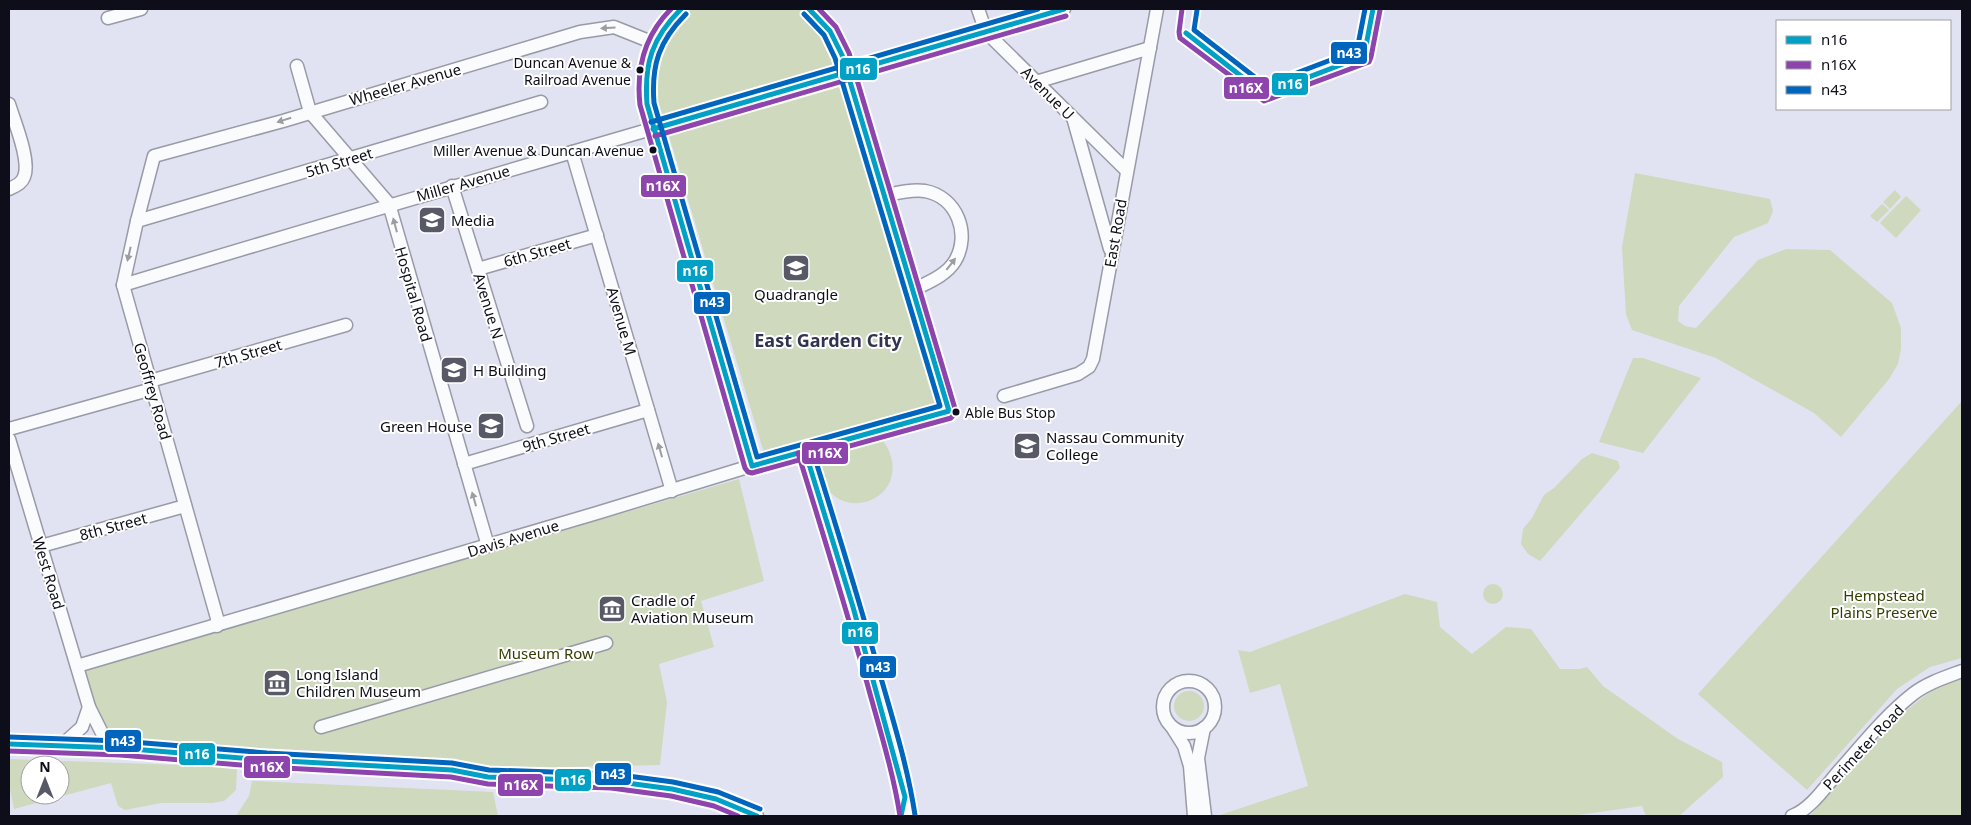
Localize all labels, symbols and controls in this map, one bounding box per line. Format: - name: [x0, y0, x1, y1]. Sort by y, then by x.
- legend: [1776, 20, 1951, 110]
- one-way arrow: [600, 25, 616, 33]
- text: n16: [1821, 29, 1847, 49]
- line badge: n43: [1330, 41, 1368, 65]
- text: n43: [1336, 43, 1362, 62]
- place label: Duncan Avenue & Railroad Avenue: [514, 53, 632, 89]
- text: n16X: [1821, 54, 1856, 74]
- line badge: n16: [839, 57, 878, 81]
- street label: Wheeler Avenue: [347, 59, 463, 109]
- text: n16: [845, 59, 871, 78]
- street label: Avenue U: [1017, 62, 1079, 124]
- marker: Duncan Avenue & Railroad Avenue: [635, 65, 645, 75]
- line badge: n16: [1271, 72, 1309, 96]
- text: n16: [1277, 74, 1303, 93]
- line badge: n16X: [1223, 76, 1270, 100]
- text: n16X: [1229, 78, 1264, 97]
- text: n43: [1821, 79, 1847, 99]
- one-way arrow: [276, 117, 291, 125]
- place label: Miller Avenue & Duncan Avenue: [433, 141, 644, 160]
- street label: 5th Street: [303, 142, 375, 182]
- marker: Miller Avenue & Duncan Avenue: [648, 145, 658, 155]
- street label: Miller Avenue: [414, 160, 512, 206]
- line badge: n16X: [640, 174, 687, 198]
- text: n16X: [646, 176, 681, 195]
- street label: East Road: [1099, 197, 1131, 269]
- school or university icon: Media: [417, 205, 447, 235]
- place label: Media: [451, 210, 495, 230]
- one-way arrow: [391, 218, 399, 233]
- street label: 6th Street: [501, 233, 574, 271]
- street label: Hospital Road: [391, 244, 437, 344]
- one-way arrow: [125, 247, 133, 263]
- school or university icon: Quadrangle: [781, 253, 811, 283]
- one-way arrow: [946, 257, 956, 271]
- line badge: n16: [676, 259, 714, 283]
- text: n16: [682, 261, 708, 280]
- street label: Avenue N: [470, 271, 508, 341]
- place label: Quadrangle: [754, 284, 838, 304]
- street label: Avenue M: [603, 285, 641, 357]
- line badge: n43: [693, 291, 731, 315]
- text: n43: [699, 292, 725, 311]
- district label: East Garden City: [754, 328, 902, 352]
- street label: 7th Street: [212, 334, 285, 372]
- street label: Geoffrey Road: [130, 340, 176, 442]
- school or university icon: H Building: [439, 355, 469, 385]
- place label: H Building: [473, 360, 546, 380]
- place label: Able Bus Stop: [965, 403, 1056, 422]
- marker: Able Bus Stop: [951, 407, 961, 417]
- school or university icon: Green House: [476, 411, 506, 441]
- place label: Green House: [380, 416, 472, 436]
- street label: 9th Street: [520, 418, 593, 456]
- place label: Nassau Community College: [1046, 427, 1184, 464]
- school or university icon: Nassau Community College: [1012, 431, 1042, 461]
- line badge: n16X: [801, 441, 849, 465]
- one-way arrow: [655, 443, 663, 458]
- text: n16X: [808, 443, 843, 462]
- one-way arrow: [470, 491, 478, 506]
- street label: 8th Street: [77, 507, 149, 545]
- street label: Davis Avenue: [465, 515, 561, 561]
- street label: West Road: [29, 534, 69, 612]
- park label: Hempstead Plains Preserve: [1831, 585, 1937, 622]
- place label: Cradle of Aviation Museum: [631, 590, 754, 627]
- museum icon: Cradle of Aviation Museum: [597, 594, 627, 624]
- line badge: n16: [841, 621, 879, 645]
- text: n16: [847, 622, 873, 641]
- park label: Museum Row: [498, 643, 594, 663]
- line badge: n43: [859, 655, 897, 679]
- text: n43: [865, 657, 891, 676]
- place label: Long Island Children Museum: [296, 664, 421, 701]
- museum icon: Long Island Children Museum: [262, 668, 292, 698]
- street label: Perimeter Road: [1818, 700, 1908, 794]
- line badge: n43: [104, 729, 142, 753]
- text: n43: [110, 731, 136, 750]
- line badge: n16: [178, 742, 216, 766]
- text: n16: [184, 744, 210, 763]
- north arrow: [20, 755, 70, 805]
- line badge: n16X: [243, 755, 291, 779]
- text: N: [39, 757, 51, 776]
- text: n16X: [250, 757, 285, 776]
- line badge: n43: [594, 762, 632, 786]
- text: n43: [600, 764, 626, 783]
- line badge: n16: [554, 768, 592, 792]
- text: n16: [560, 770, 586, 789]
- line badge: n16X: [497, 773, 544, 797]
- text: n16X: [504, 775, 539, 794]

